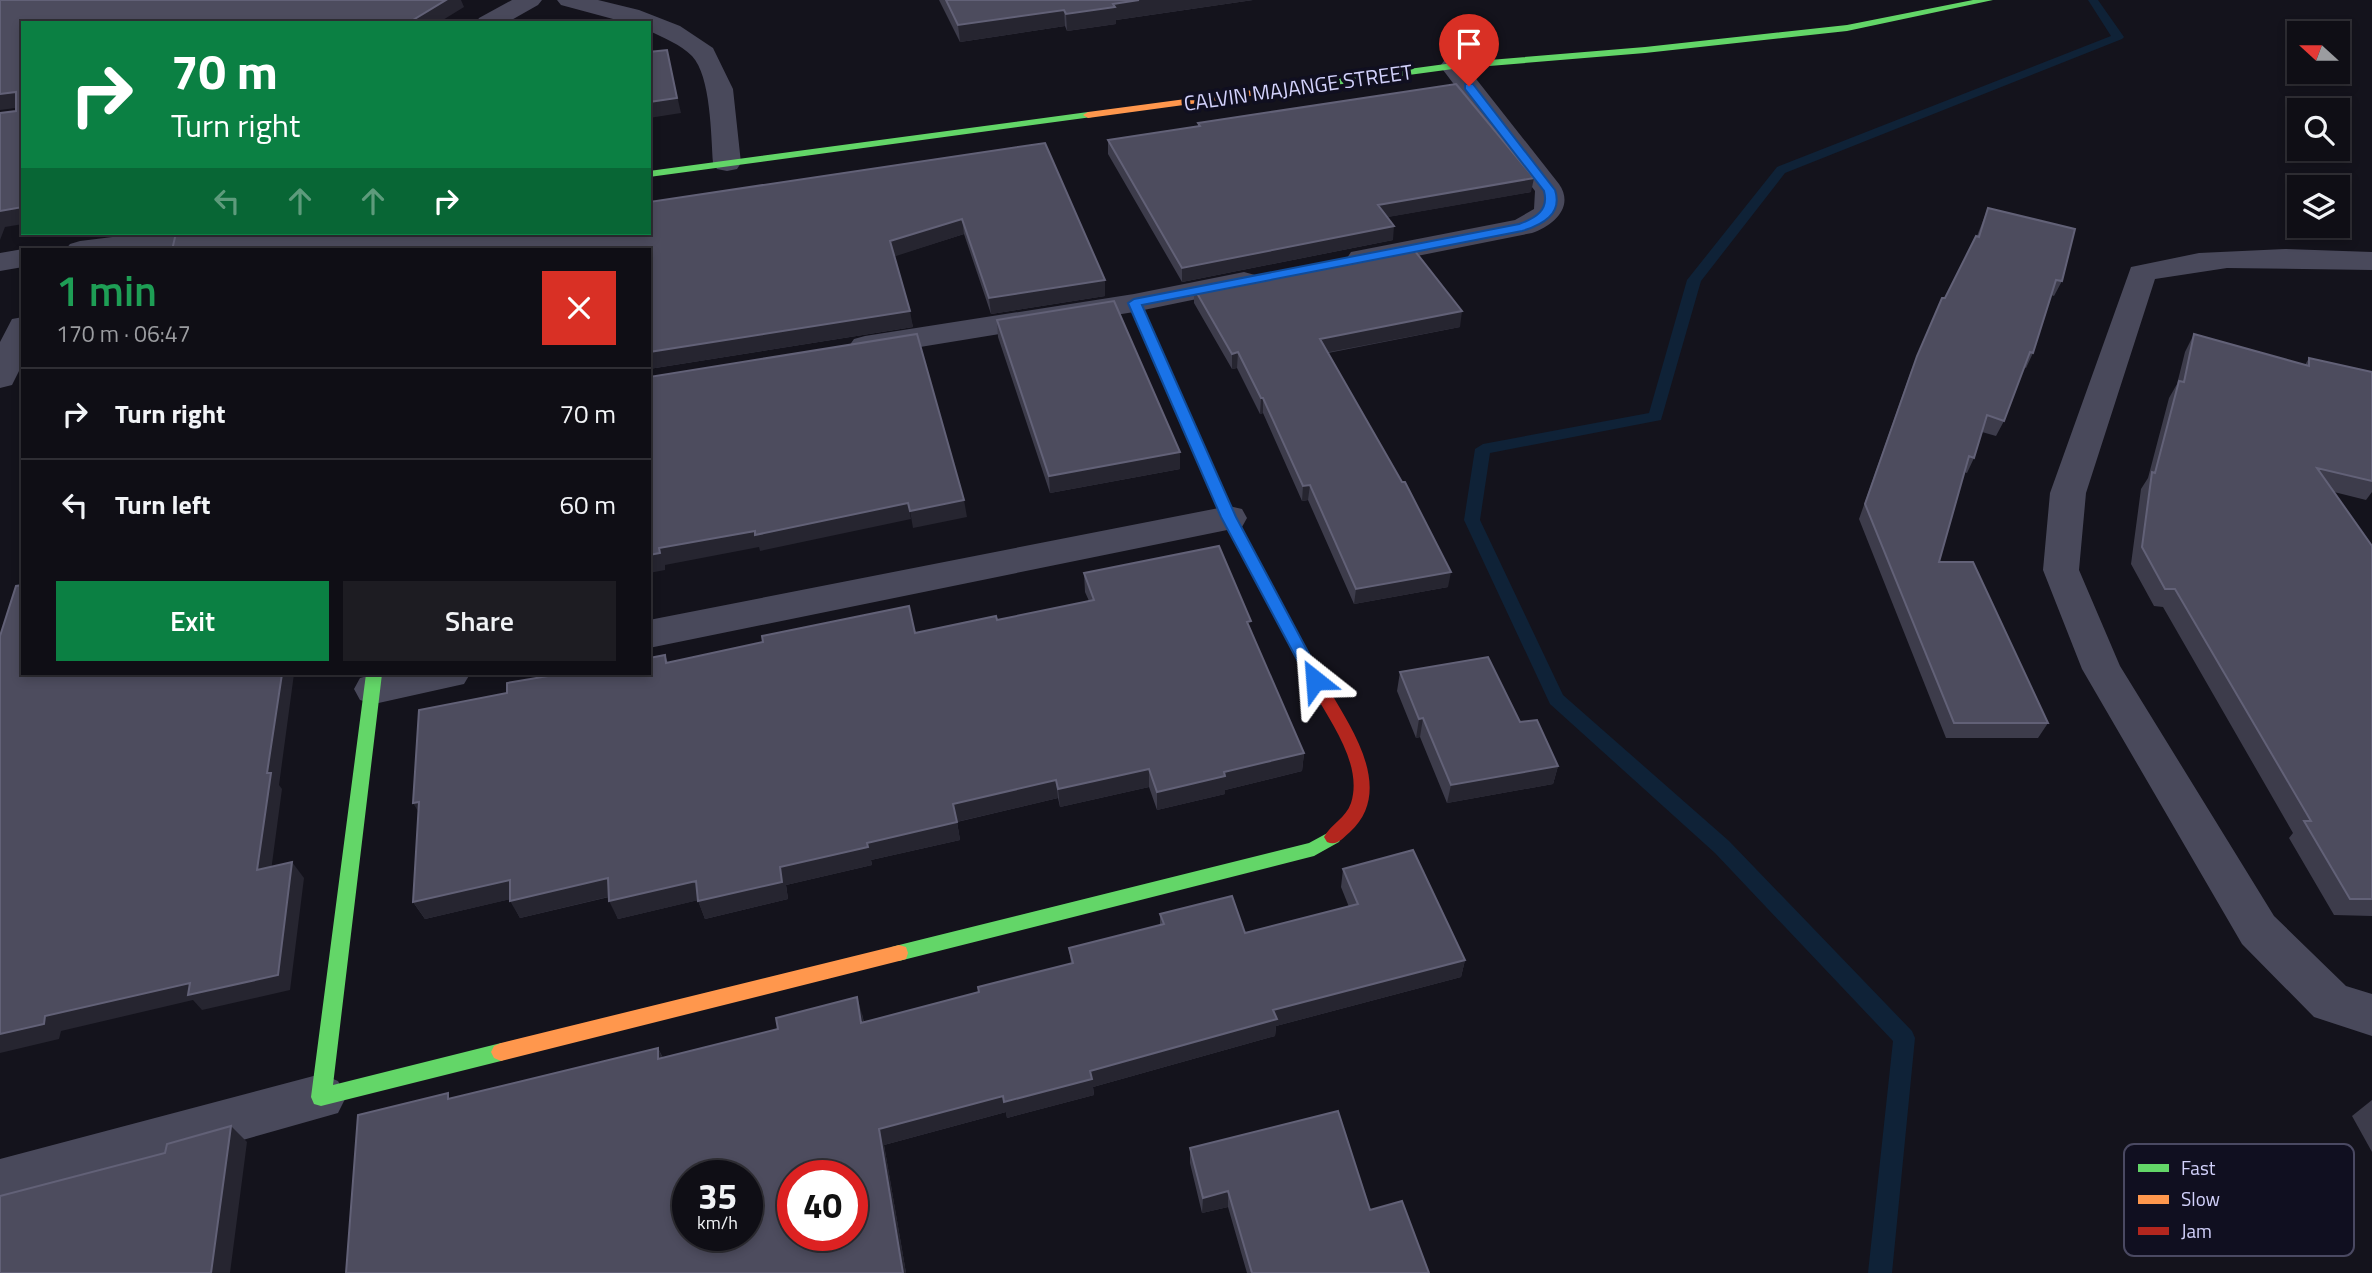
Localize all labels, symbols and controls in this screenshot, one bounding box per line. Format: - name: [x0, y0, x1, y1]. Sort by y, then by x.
- pin: [1439, 14, 1499, 86]
- north arrow: [2287, 21, 2350, 84]
- map controls: [2287, 21, 2350, 238]
- icon: arrive: [1450, 25, 1488, 63]
- text: 70 m: [171, 33, 278, 108]
- icon: right: [56, 49, 147, 140]
- street label: CALVIN MAJANGE STREET: [1182, 55, 1414, 119]
- button: search: [2287, 98, 2350, 161]
- text: Turn right: [171, 101, 300, 149]
- button: layers: [2287, 175, 2350, 238]
- icon: left: [208, 182, 246, 220]
- icon: ahead: [281, 182, 319, 220]
- icon: ahead: [354, 182, 392, 220]
- icon: right: [427, 182, 465, 220]
- text: 1 min: [56, 258, 157, 322]
- button: close: [542, 271, 616, 345]
- text: 170 m · 06:47: [56, 316, 191, 351]
- text: Turn right: [115, 394, 226, 433]
- text: 70 m: [559, 394, 616, 433]
- icon: right: [56, 395, 94, 433]
- text: Turn left: [115, 485, 210, 524]
- text: 60 m: [559, 485, 616, 524]
- icon: left: [56, 486, 94, 524]
- button: Exit: [56, 581, 329, 661]
- button: Share: [343, 581, 616, 661]
- position arrow: [1278, 643, 1352, 717]
- legend: [2124, 1144, 2354, 1256]
- text: Fast: [2181, 1153, 2216, 1182]
- speed limit sign: 40: [777, 1160, 868, 1251]
- text: 35: [698, 1169, 737, 1223]
- text: Slow: [2181, 1184, 2220, 1213]
- text: km/h: [697, 1209, 738, 1236]
- text: Jam: [2181, 1216, 2212, 1245]

